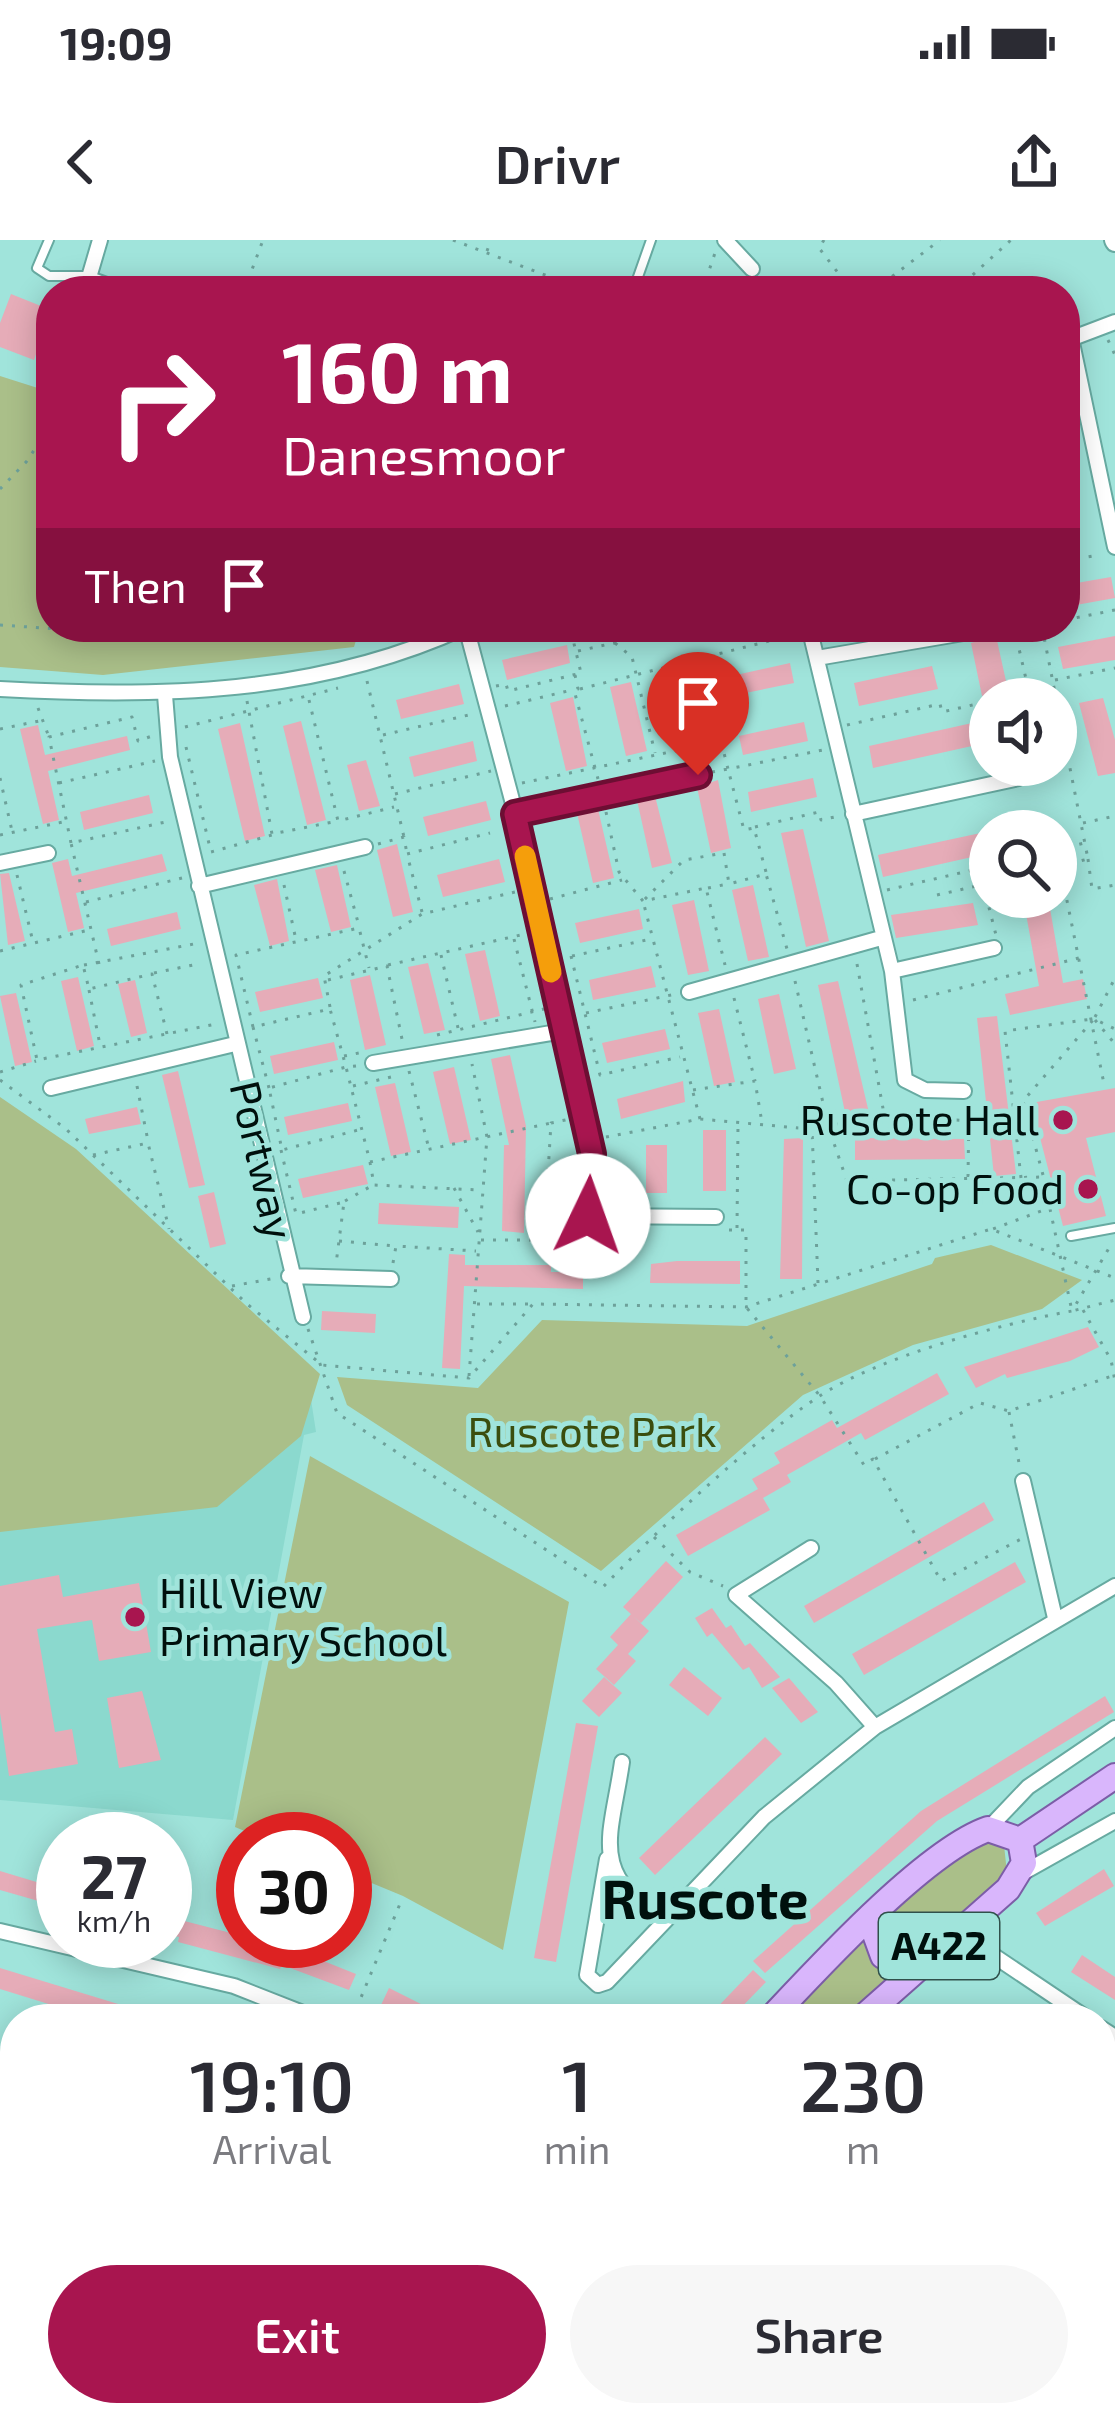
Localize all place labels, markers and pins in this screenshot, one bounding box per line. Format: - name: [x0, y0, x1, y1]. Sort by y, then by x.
- pin: [647, 652, 749, 775]
- place label: Ruscote Hall: [800, 1093, 1040, 1143]
- marker: Ruscote Hall: [1050, 1107, 1076, 1133]
- place label: Co-op Food: [846, 1162, 1064, 1212]
- marker: Co-op Food: [1075, 1176, 1101, 1202]
- place label: Hill View Primary School: [159, 1566, 448, 1664]
- marker: Hill View Primary School: [122, 1604, 148, 1630]

